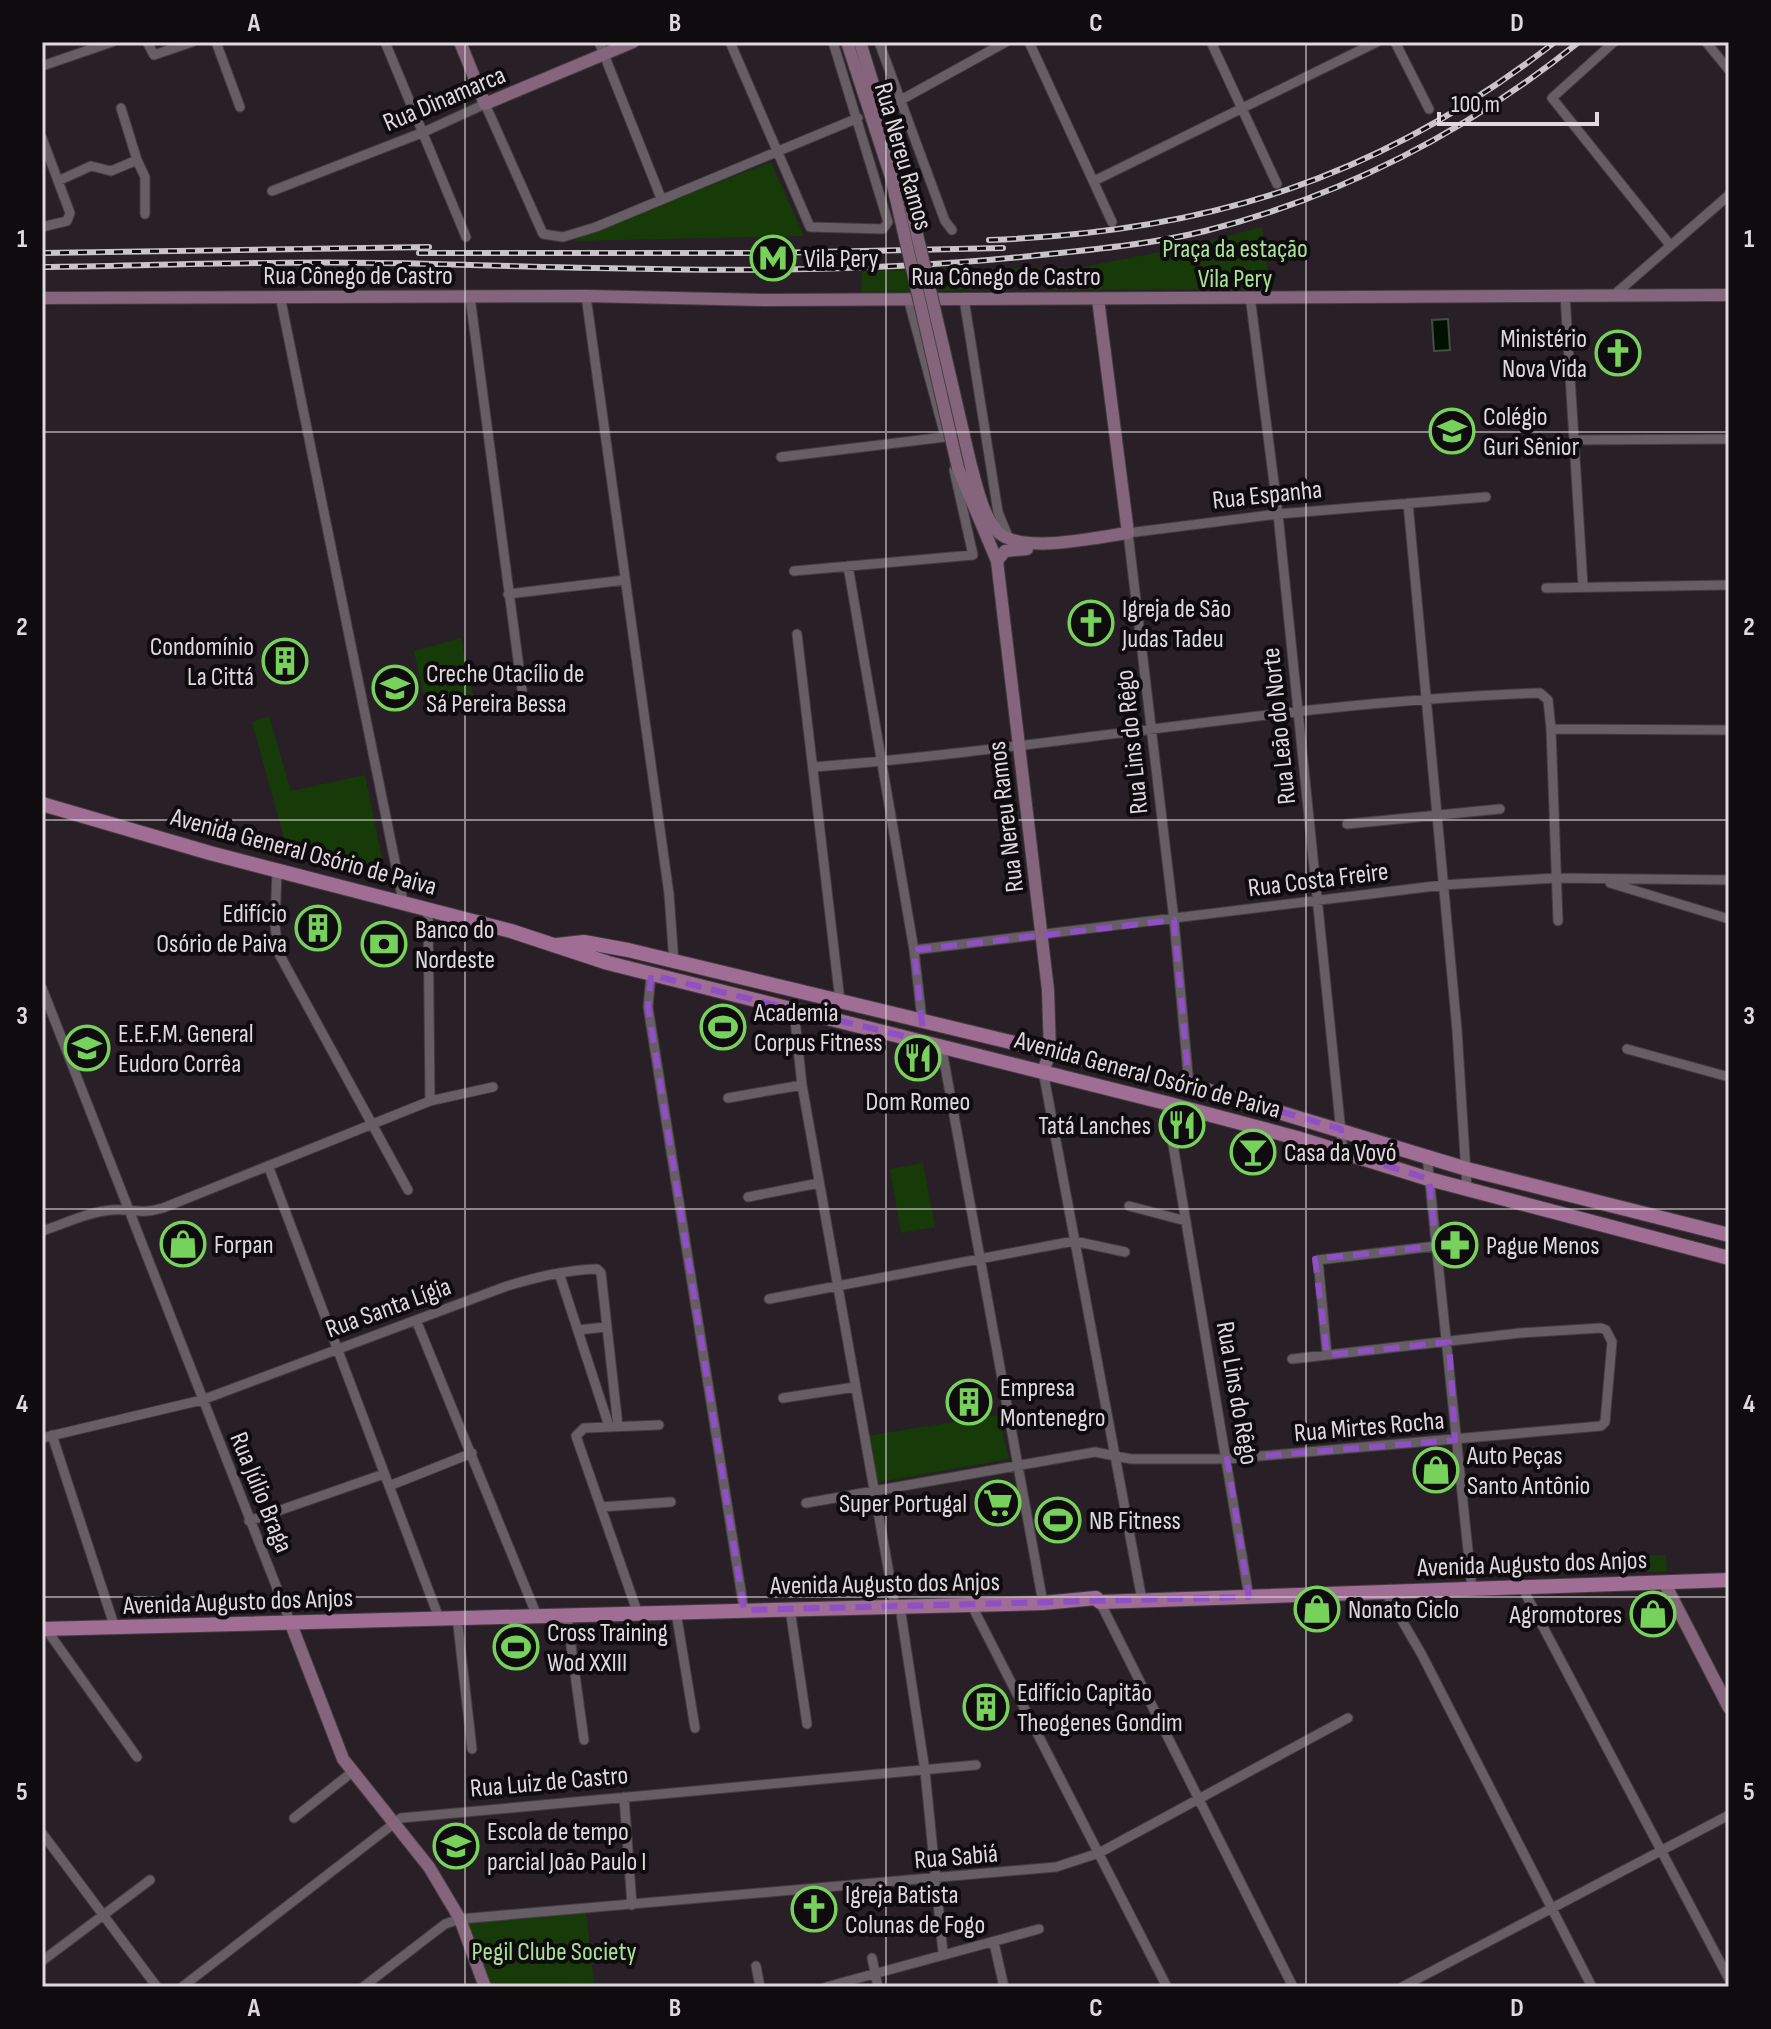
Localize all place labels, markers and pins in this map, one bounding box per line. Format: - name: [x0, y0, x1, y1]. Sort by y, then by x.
- metro station icon: Vila Pery: [749, 234, 797, 282]
- place label: Vila Pery: [804, 244, 879, 275]
- place label: Ministério Nova Vida: [1500, 324, 1587, 385]
- church icon: Ministério Nova Vida: [1594, 329, 1642, 377]
- place label: Colégio Guri Sênior: [1483, 402, 1580, 463]
- school or university icon: Colégio Guri Sênior: [1428, 407, 1476, 455]
- place label: Igreja de São Judas Tadeu: [1121, 594, 1231, 655]
- church icon: Igreja de São Judas Tadeu: [1067, 599, 1115, 647]
- place label: Condomínio La Cittá: [150, 632, 254, 693]
- building icon: Condomínio La Cittá: [261, 637, 309, 685]
- place label: Creche Otacílio de Sá Pereira Bessa: [426, 659, 584, 720]
- school or university icon: Creche Otacílio de Sá Pereira Bessa: [371, 664, 419, 712]
- place label: Edifício Osório de Paiva: [156, 899, 287, 960]
- building icon: Edifício Osório de Paiva: [294, 904, 342, 952]
- place label: Banco do Nordeste: [415, 915, 495, 976]
- bank icon: Banco do Nordeste: [360, 920, 408, 968]
- place label: Academia Corpus Fitness: [753, 998, 883, 1059]
- sports icon: Academia Corpus Fitness: [699, 1003, 747, 1051]
- place label: E.E.F.M. General Eudoro Corrêa: [118, 1019, 254, 1080]
- school or university icon: E.E.F.M. General Eudoro Corrêa: [63, 1024, 111, 1072]
- restaurant icon: Dom Romeo: [894, 1034, 942, 1082]
- place label: Dom Romeo: [866, 1087, 970, 1118]
- restaurant icon: Tatá Lanches: [1158, 1101, 1206, 1149]
- place label: Tatá Lanches: [1038, 1111, 1151, 1142]
- bar icon: Casa da Vovó: [1229, 1128, 1277, 1176]
- place label: Casa da Vovó: [1284, 1138, 1397, 1169]
- shop icon: Forpan: [159, 1220, 207, 1268]
- pharmacy icon: Pague Menos: [1431, 1221, 1479, 1269]
- place label: Forpan: [214, 1230, 274, 1261]
- place label: Pague Menos: [1486, 1231, 1600, 1262]
- place label: Empresa Montenegro: [1000, 1373, 1106, 1434]
- building icon: Empresa Montenegro: [945, 1378, 993, 1426]
- place label: Auto Peças Santo Antônio: [1466, 1441, 1590, 1502]
- shop icon: Auto Peças Santo Antônio: [1412, 1446, 1460, 1494]
- supermarket icon: Super Portugal: [974, 1479, 1022, 1527]
- place label: Super Portugal: [839, 1489, 967, 1520]
- sports icon: NB Fitness: [1034, 1496, 1082, 1544]
- place label: NB Fitness: [1089, 1506, 1181, 1537]
- shop icon: Nonato Ciclo: [1293, 1585, 1341, 1633]
- shop icon: Agromotores: [1629, 1590, 1677, 1638]
- place label: Nonato Ciclo: [1348, 1595, 1459, 1626]
- place label: Agromotores: [1508, 1600, 1622, 1631]
- place label: Cross Training Wod XXIII: [547, 1618, 668, 1679]
- sports icon: Cross Training Wod XXIII: [492, 1623, 540, 1671]
- place label: Edifício Capitão Theogenes Gondim: [1017, 1678, 1183, 1739]
- building icon: Edifício Capitão Theogenes Gondim: [962, 1683, 1010, 1731]
- place label: Escola de tempo parcial João Paulo I: [487, 1817, 647, 1878]
- school or university icon: Escola de tempo parcial João Paulo I: [432, 1822, 480, 1870]
- place label: Igreja Batista Colunas de Fogo: [845, 1880, 985, 1941]
- church icon: Igreja Batista Colunas de Fogo: [790, 1885, 838, 1933]

